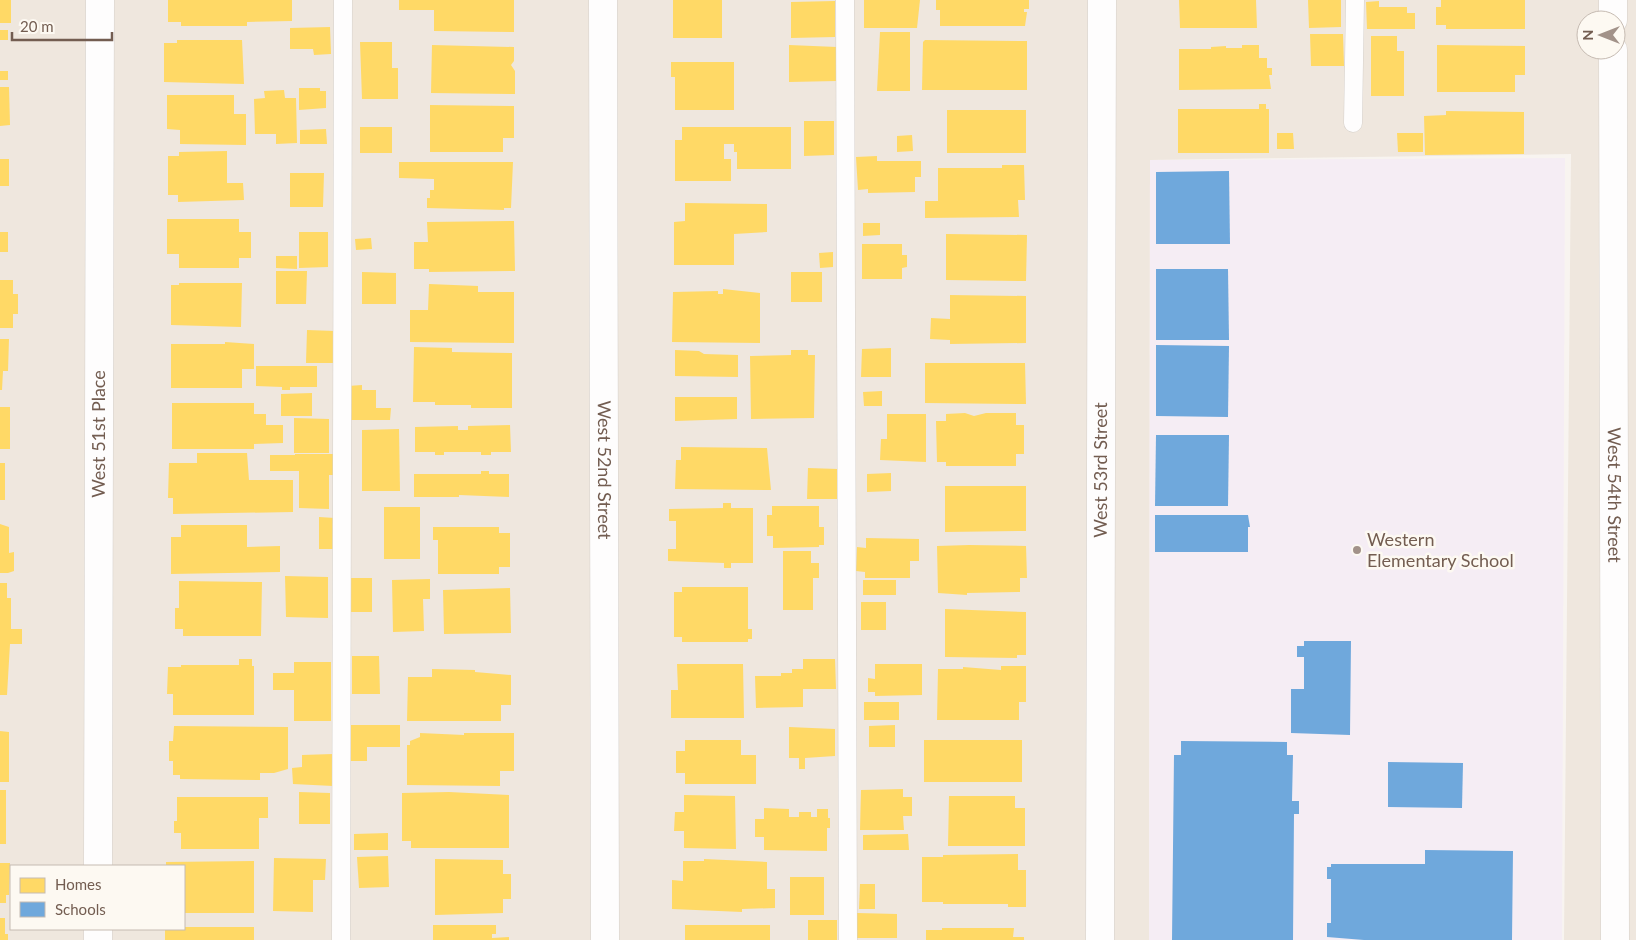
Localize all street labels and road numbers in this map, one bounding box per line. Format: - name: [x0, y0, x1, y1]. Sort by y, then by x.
- street label: West 51st Place: [87, 370, 109, 498]
- street label: West 52nd Street: [594, 400, 616, 540]
- street label: West 53rd Street: [1089, 402, 1111, 538]
- street label: West 54th Street: [1604, 427, 1626, 563]

